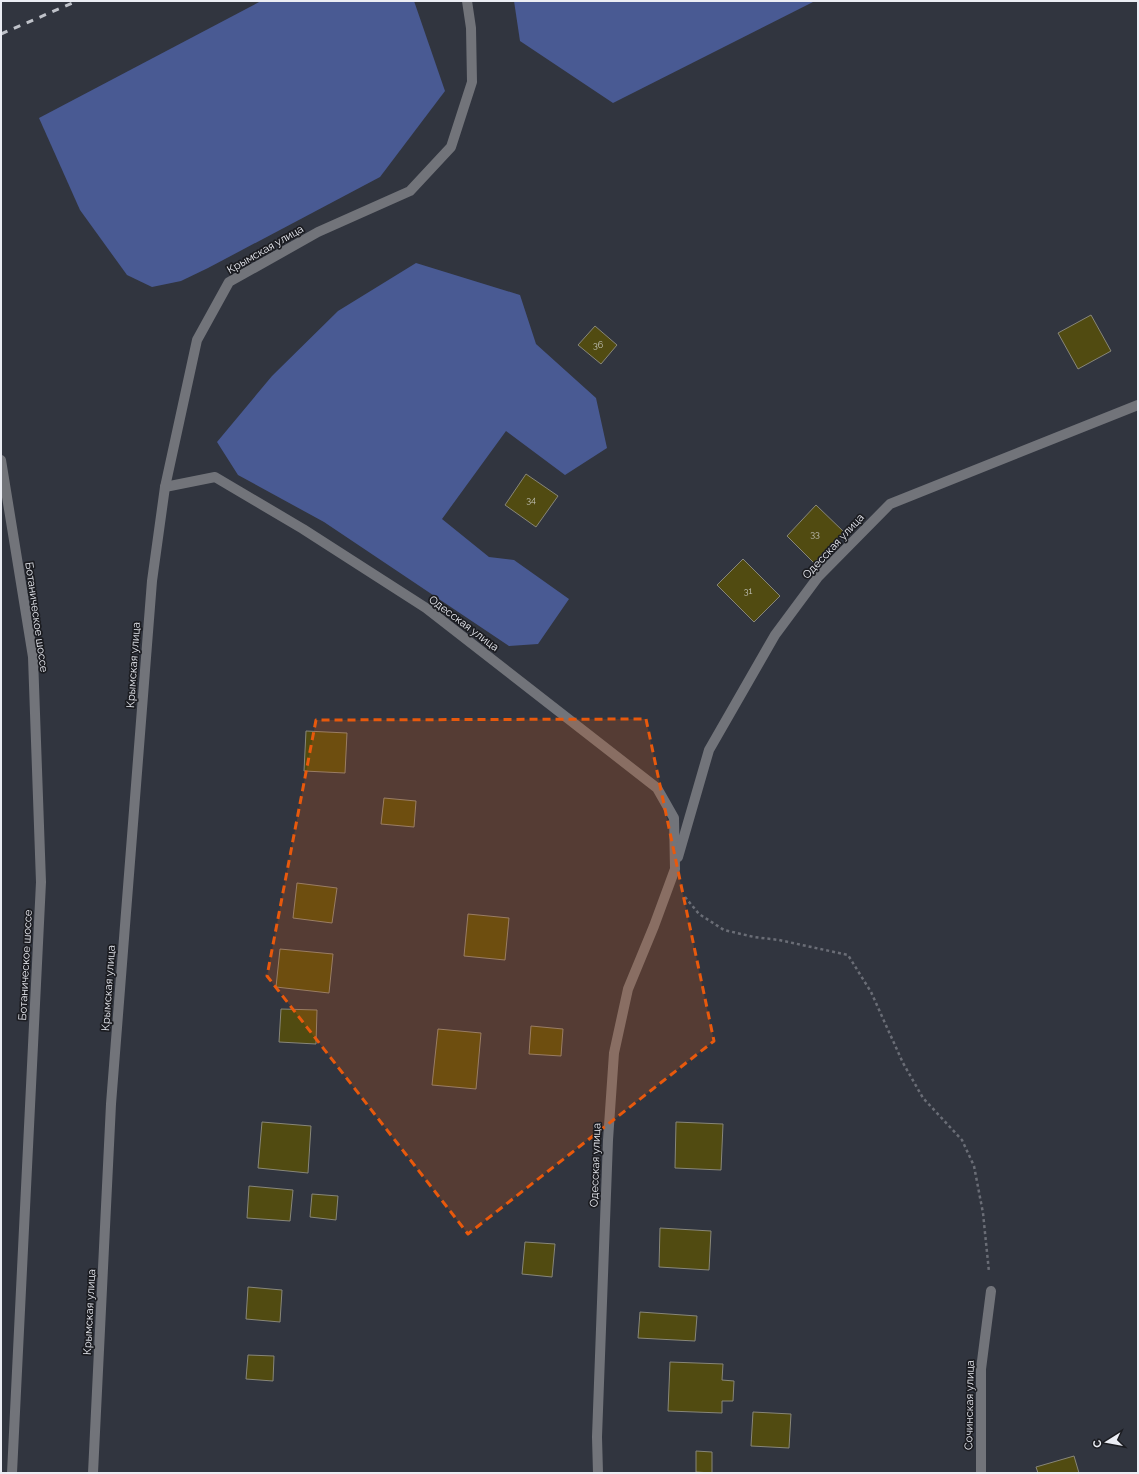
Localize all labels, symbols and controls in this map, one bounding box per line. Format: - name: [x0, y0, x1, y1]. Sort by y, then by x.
- street label: Крымская улица: [225, 222, 306, 277]
- house number: 36: [593, 340, 604, 350]
- house number: 34: [526, 495, 536, 505]
- street label: Одесская улица: [800, 511, 867, 582]
- house number: 33: [810, 529, 820, 539]
- street label: Ботаническое шоссе: [22, 561, 51, 673]
- house number: 31: [744, 586, 752, 596]
- street label: Одесская улица: [426, 593, 501, 654]
- street label: Крымская улица: [124, 622, 143, 708]
- street label: Ботаническое шоссе: [16, 909, 35, 1021]
- street label: Крымская улица: [99, 945, 118, 1031]
- street label: Одесская улица: [588, 1123, 603, 1207]
- street label: Крымская улица: [81, 1269, 98, 1355]
- street label: Сочинская улица: [962, 1360, 977, 1450]
- north arrow: [1087, 1422, 1127, 1462]
- text: С: [1090, 1438, 1105, 1449]

